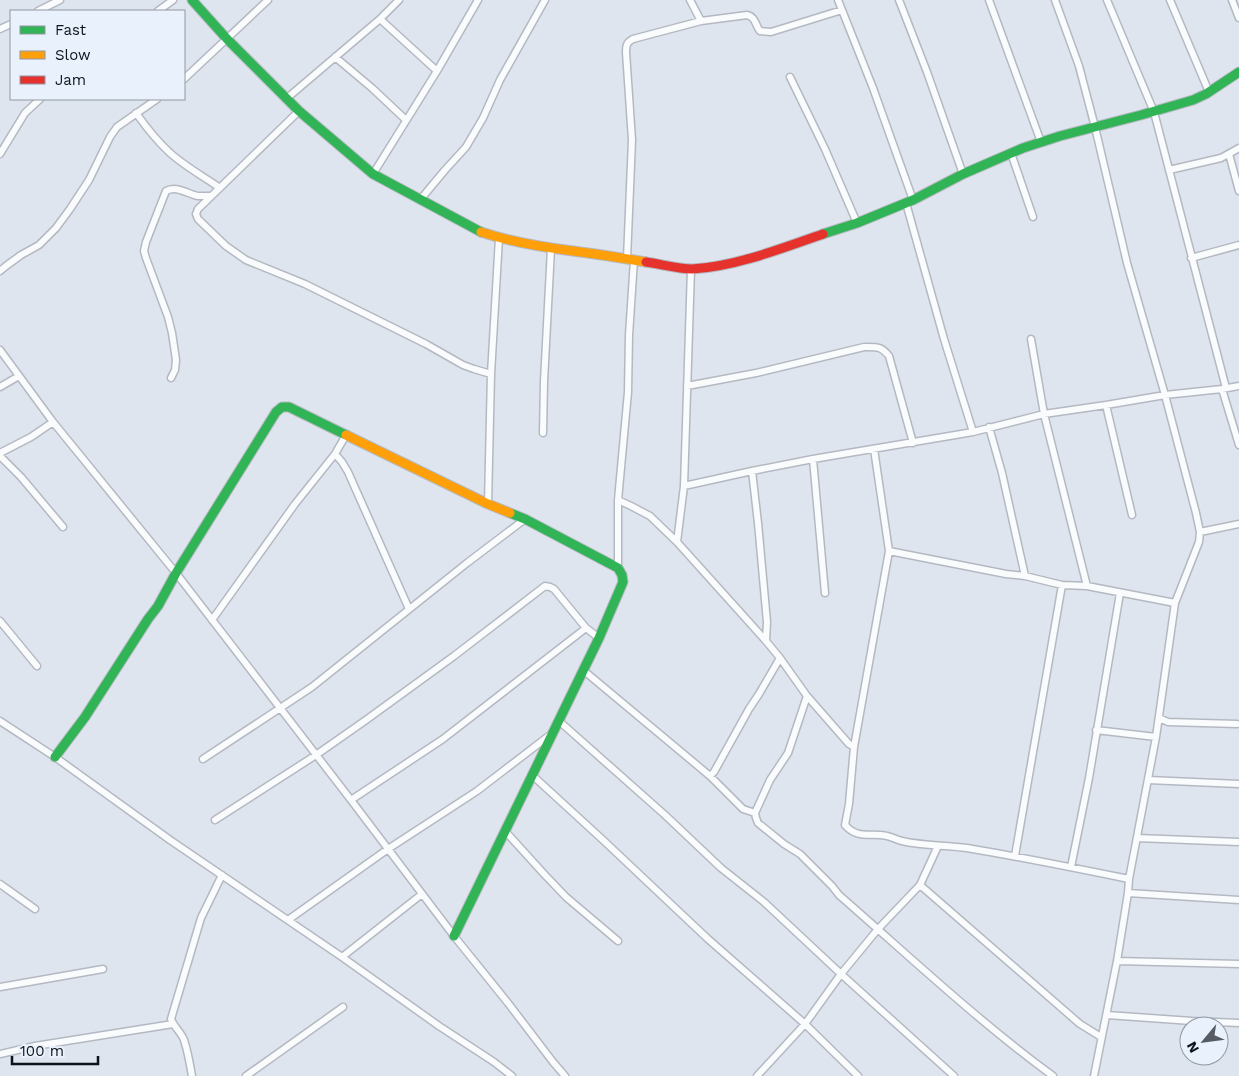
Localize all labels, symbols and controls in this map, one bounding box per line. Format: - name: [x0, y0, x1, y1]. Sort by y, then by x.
- legend: [10, 10, 185, 100]
- text: Fast: [55, 21, 87, 39]
- text: Slow: [55, 46, 91, 64]
- text: Jam: [55, 71, 86, 89]
- north arrow: [1179, 1016, 1229, 1066]
- scale bar: [12, 1034, 99, 1066]
- text: N: [1183, 1039, 1202, 1056]
- text: 100 m: [20, 1042, 64, 1060]

